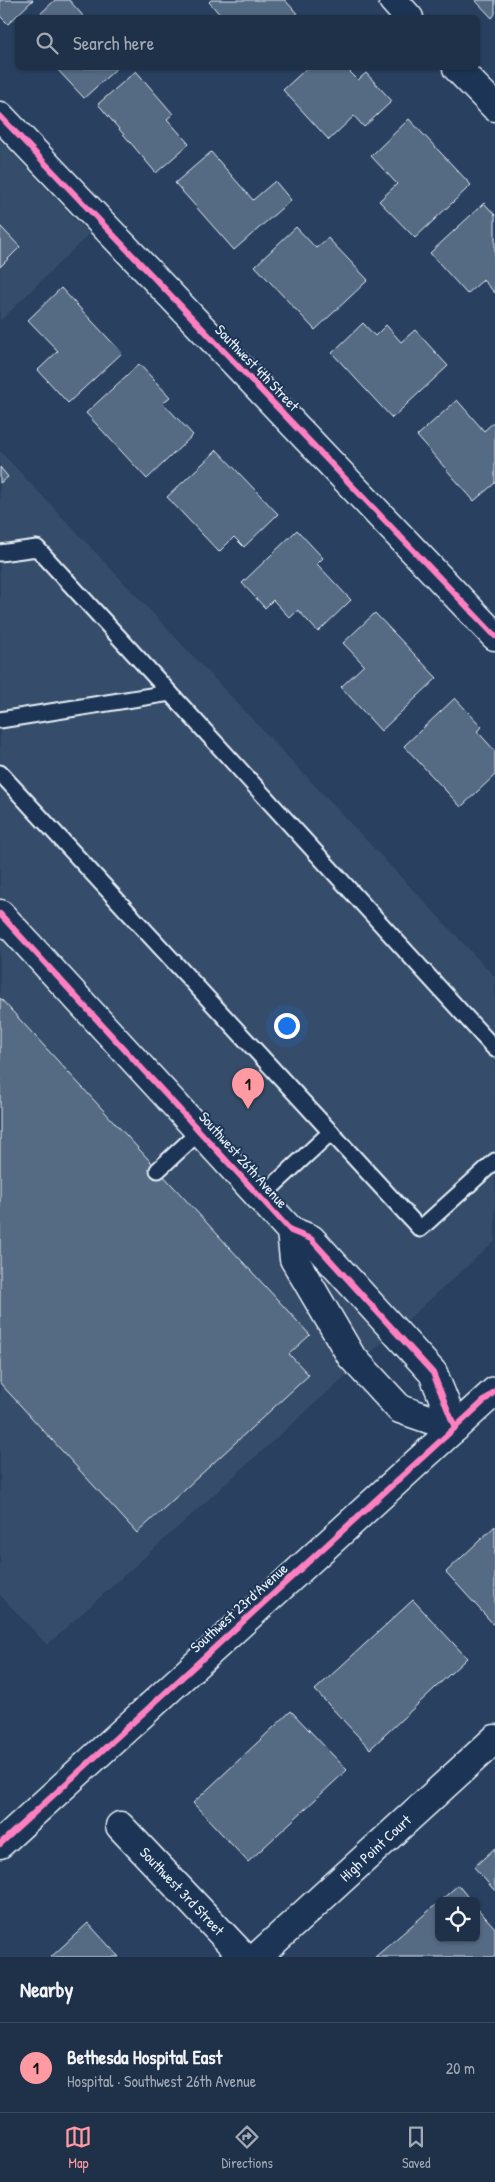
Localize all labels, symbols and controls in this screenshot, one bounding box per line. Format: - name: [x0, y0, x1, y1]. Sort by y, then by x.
- search box: [15, 15, 480, 70]
- icon: search: [33, 29, 61, 57]
- text: Search here: [73, 30, 154, 56]
- street label: Southwest 4th Street: [211, 320, 305, 416]
- your location: [274, 1013, 300, 1039]
- pin: 1: [232, 1068, 264, 1109]
- street label: Southwest 26th Avenue: [194, 1107, 293, 1213]
- street label: Southwest 23rd Avenue: [185, 1558, 292, 1657]
- street label: High Point Court: [335, 1809, 416, 1886]
- street label: Southwest 3rd Street: [135, 1842, 230, 1940]
- map controls: [435, 1897, 480, 1942]
- button: locate: [435, 1897, 480, 1942]
- text: Nearby: [20, 1975, 73, 2004]
- text: Bethesda Hospital East: [67, 2044, 222, 2070]
- text: 1: [33, 2057, 39, 2079]
- text: 20 m: [446, 2057, 475, 2079]
- text: Hospital · Southwest 26th Avenue: [67, 2070, 256, 2092]
- tab: Map: [64, 2123, 92, 2172]
- tab: Directions: [221, 2123, 273, 2172]
- tab: Saved: [402, 2123, 431, 2172]

